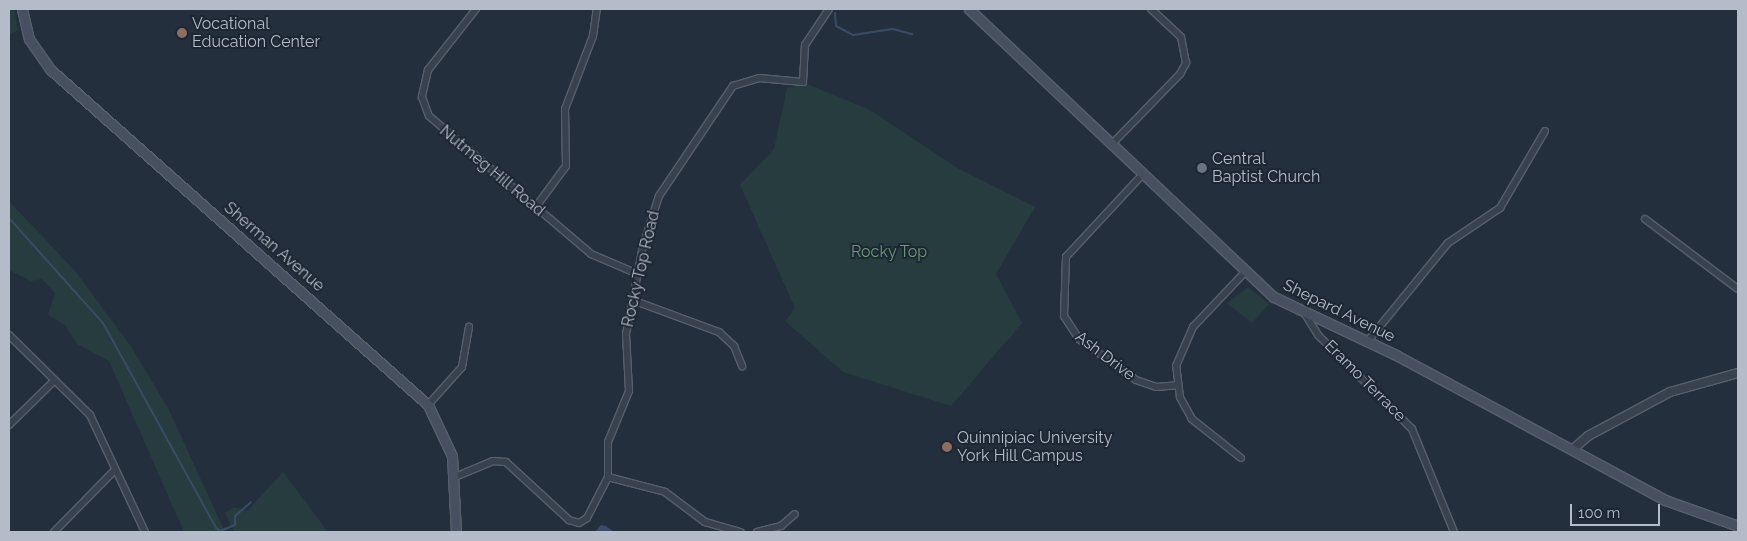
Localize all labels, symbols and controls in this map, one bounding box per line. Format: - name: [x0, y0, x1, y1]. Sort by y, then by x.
- place label: Vocational Education Center: [192, 14, 320, 52]
- marker: Vocational Education Center: [176, 27, 188, 39]
- street label: Nutmeg Hill Road: [435, 121, 549, 221]
- place label: Central Baptist Church: [1212, 149, 1320, 187]
- marker: Central Baptist Church: [1196, 162, 1208, 174]
- street label: Sherman Avenue: [220, 198, 328, 296]
- street label: Rocky Top Road: [618, 209, 664, 329]
- park label: Rocky Top: [850, 242, 928, 262]
- street label: Shepard Avenue: [1280, 276, 1398, 346]
- street label: Ash Drive: [1071, 327, 1139, 385]
- street label: Eramo Terrace: [1320, 336, 1410, 426]
- place label: Quinnipiac University York Hill Campus: [957, 428, 1112, 466]
- marker: Quinnipiac University York Hill Campus: [941, 441, 953, 453]
- scale bar: [1572, 494, 1662, 526]
- text: 100 m: [1578, 504, 1620, 522]

